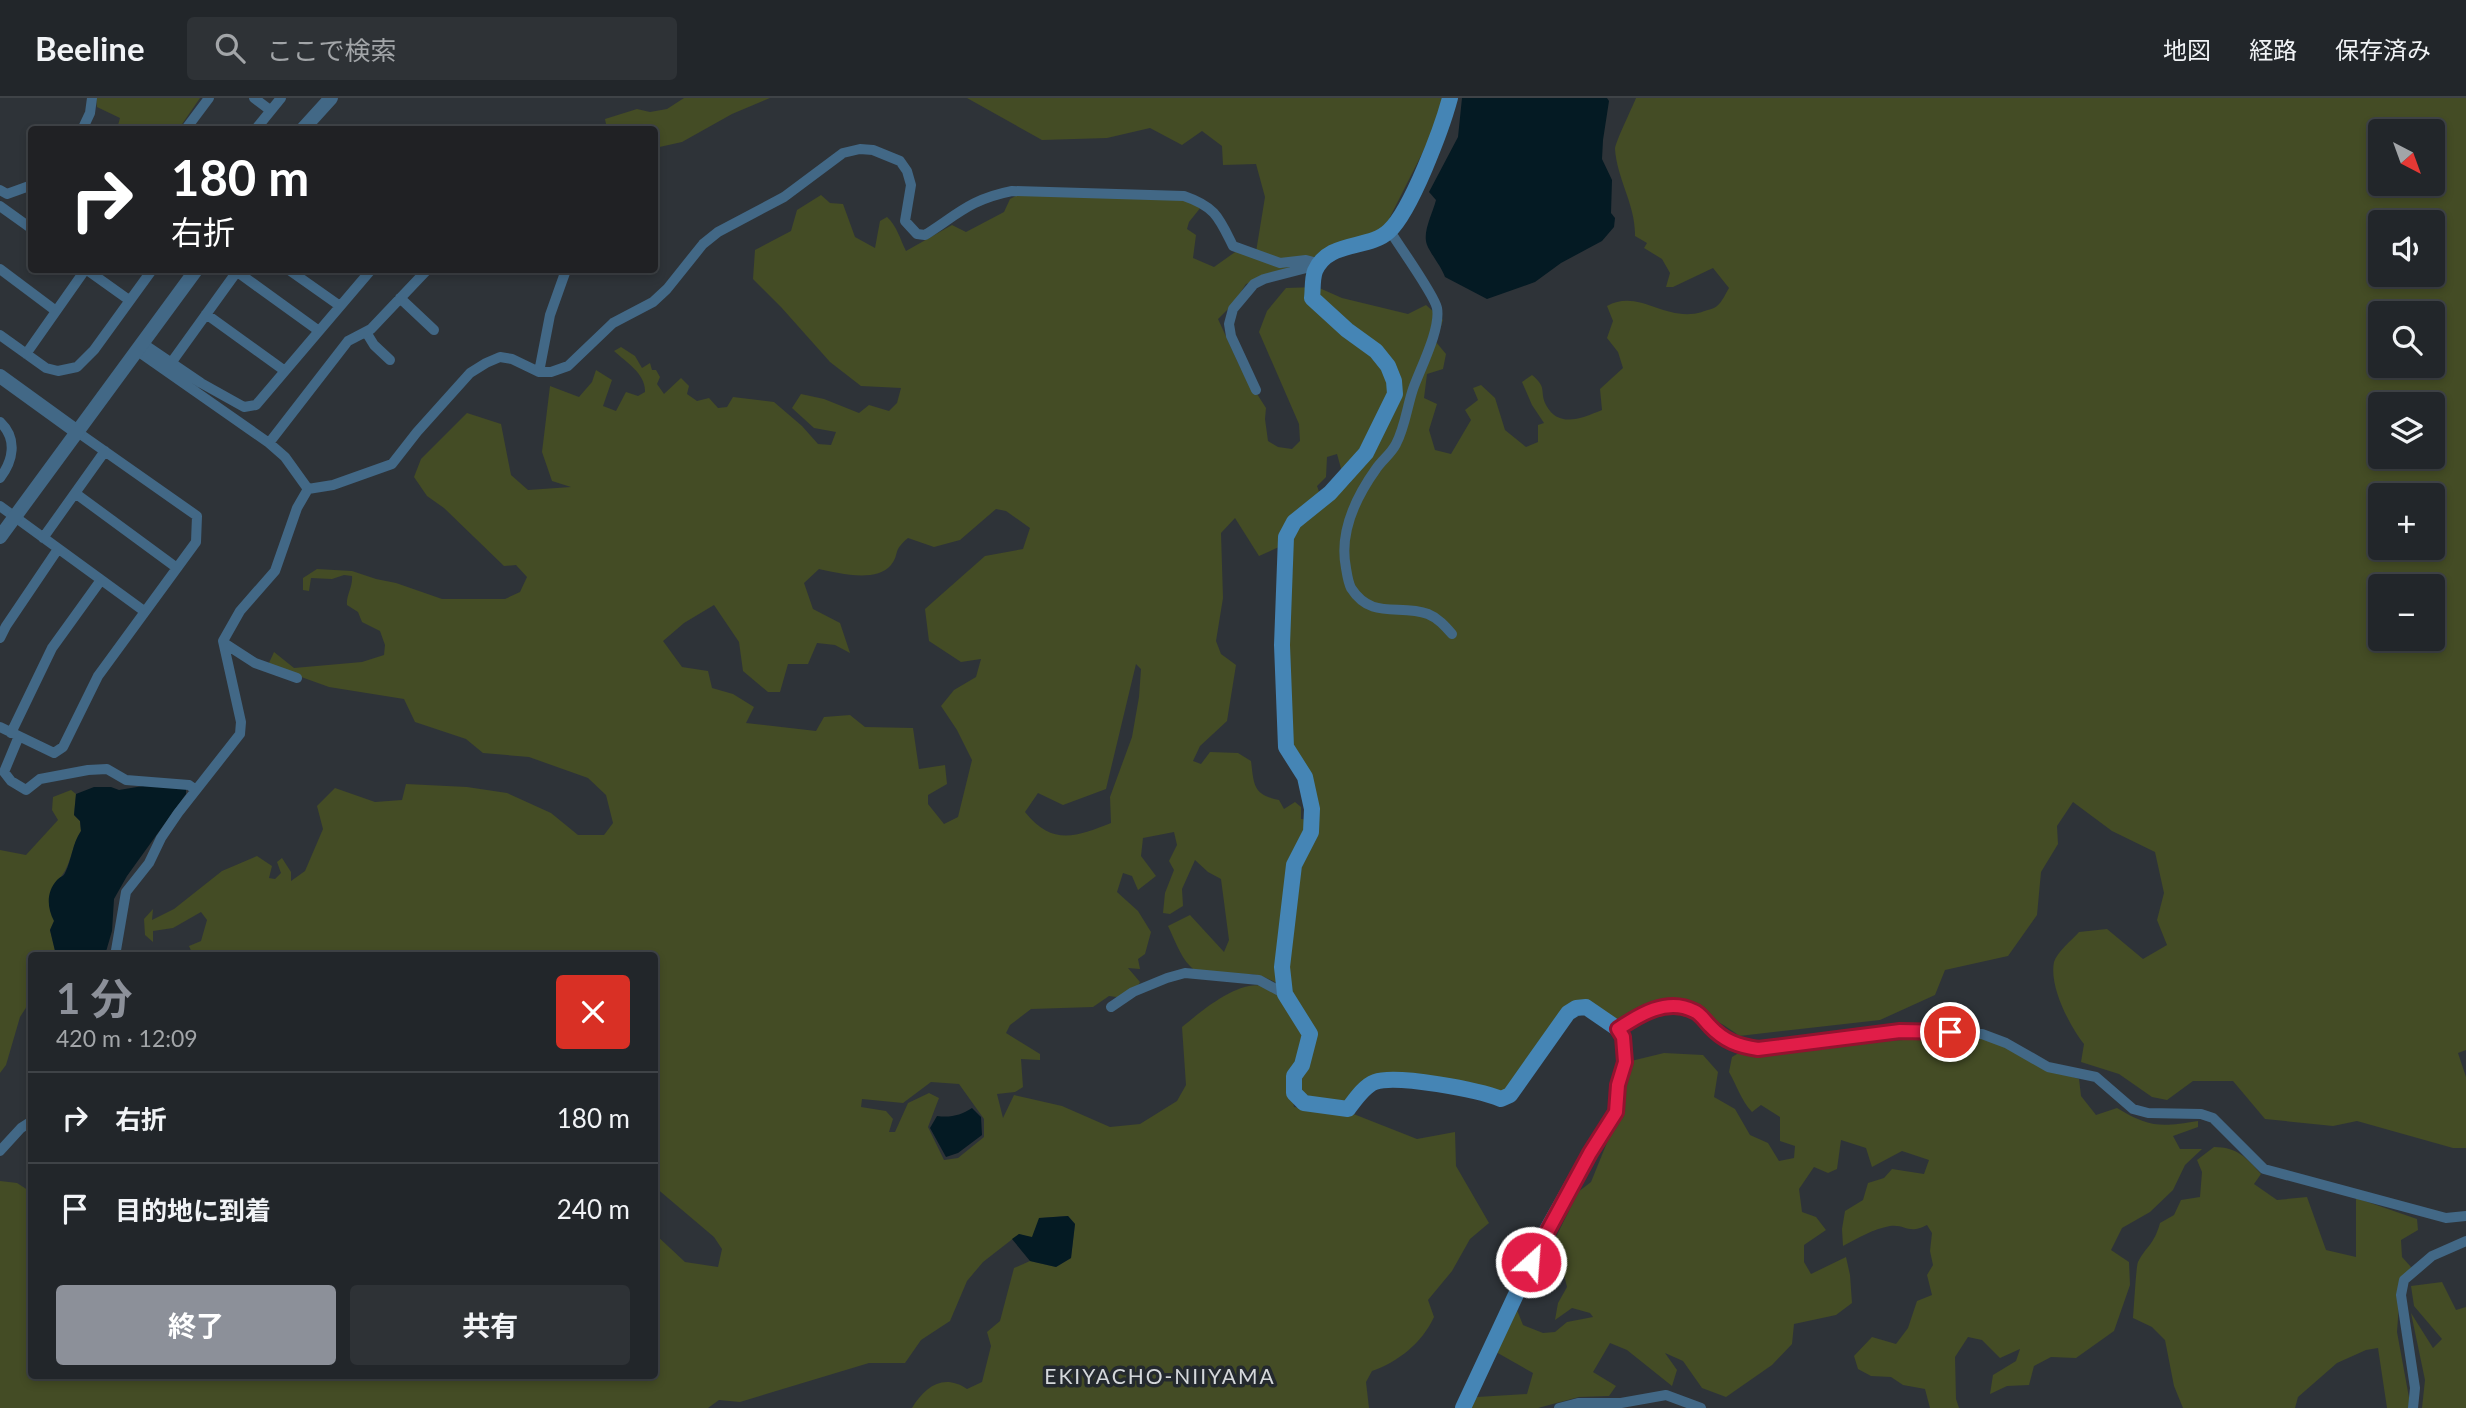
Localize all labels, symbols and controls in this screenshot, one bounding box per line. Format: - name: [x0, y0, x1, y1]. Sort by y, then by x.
- search box: [187, 17, 677, 80]
- text: Beeline: [35, 28, 145, 68]
- icon: search: [211, 29, 249, 67]
- text: ここで検索: [267, 34, 397, 66]
- text: 地図: [2163, 35, 2211, 64]
- text: 経路: [2249, 35, 2297, 64]
- text: 保存済み: [2335, 35, 2431, 64]
- north arrow: [2368, 119, 2445, 196]
- map controls: [2368, 119, 2445, 651]
- text: 180 m: [171, 148, 309, 206]
- icon: right: [56, 154, 147, 245]
- button: sound: [2368, 210, 2445, 287]
- text: 右折: [171, 212, 235, 251]
- button: search: [2368, 301, 2445, 378]
- button: layers: [2368, 392, 2445, 469]
- button: +: [2368, 483, 2445, 560]
- button: −: [2368, 574, 2445, 651]
- text: 1 分: [56, 973, 133, 1023]
- button: close: [556, 975, 630, 1049]
- pin: [1920, 1002, 1980, 1062]
- icon: arrive: [1931, 1013, 1969, 1051]
- text: 420 m · 12:09: [56, 1024, 198, 1052]
- icon: right: [56, 1099, 94, 1137]
- text: 180 m: [557, 1102, 630, 1134]
- text: 右折: [115, 1103, 167, 1135]
- icon: arrive: [56, 1190, 94, 1228]
- text: 240 m: [557, 1193, 630, 1225]
- text: 目的地に到着: [115, 1194, 271, 1226]
- position arrow: [1494, 1225, 1568, 1299]
- button: 終了: [56, 1285, 336, 1365]
- button: 共有: [350, 1285, 630, 1365]
- district label: EKIYACHO-NIIYAMA: [1044, 1363, 1276, 1388]

